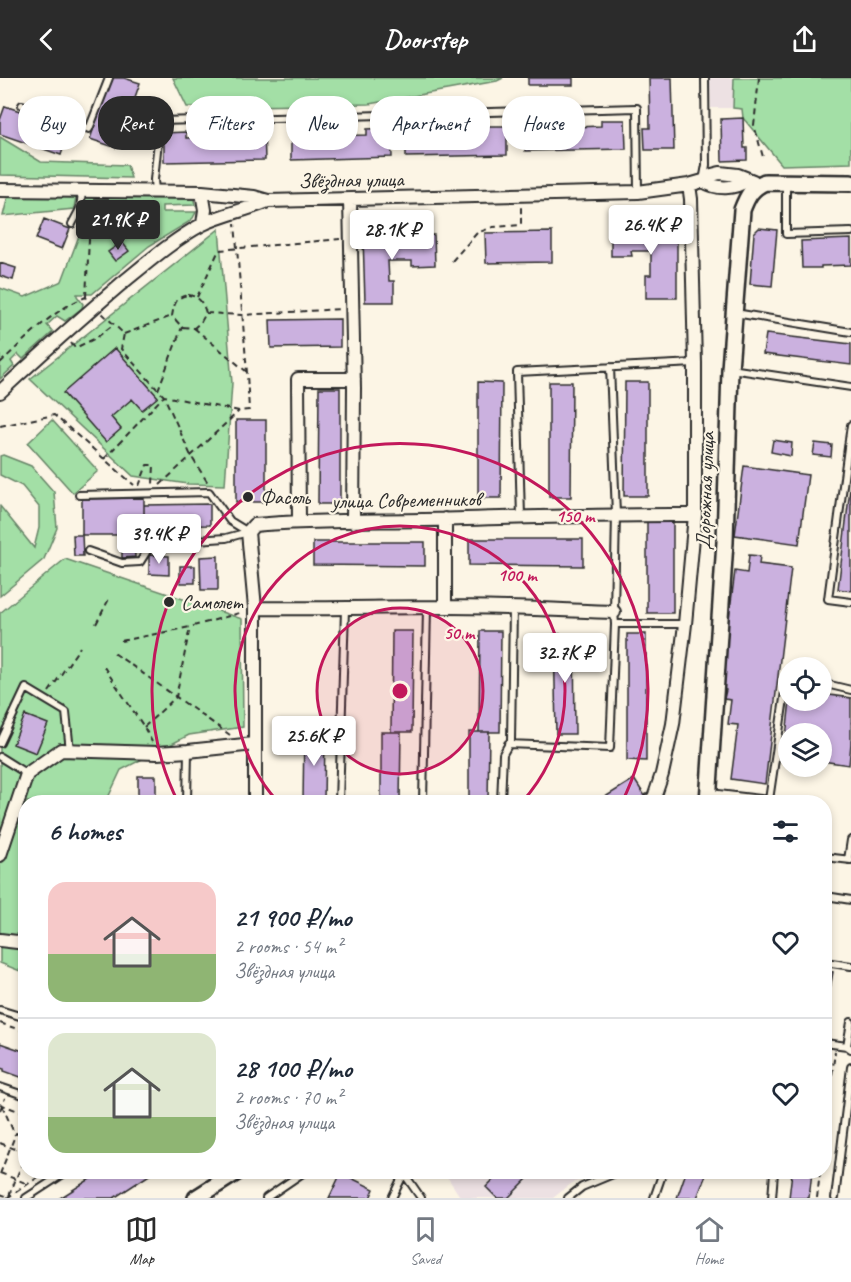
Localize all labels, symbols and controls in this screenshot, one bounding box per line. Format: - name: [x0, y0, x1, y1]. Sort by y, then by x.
- text: Doorstep: [384, 22, 467, 56]
- icon: back: [30, 23, 63, 56]
- icon: share: [788, 23, 821, 56]
- chip: Buy: [18, 96, 86, 150]
- chip: Rent: [98, 96, 174, 150]
- chip: Filters: [186, 96, 274, 150]
- chip: New: [286, 96, 358, 150]
- chip: Apartment: [370, 96, 490, 150]
- chip: House: [502, 96, 585, 150]
- street label: Звёздная улица: [298, 166, 405, 195]
- pin: 21.9K ₽: [63, 200, 173, 251]
- pin: 26.4K ₽: [596, 205, 706, 256]
- text: 21.9K ₽: [90, 207, 146, 232]
- pin: 28.1K ₽: [337, 210, 447, 261]
- text: 26.4K ₽: [623, 212, 679, 237]
- text: 28.1K ₽: [364, 217, 420, 242]
- street label: Дорожная улица: [690, 430, 720, 550]
- place label: Фасоль: [260, 484, 312, 510]
- street label: улица Современников: [329, 486, 485, 514]
- marker: Фасоль: [241, 490, 255, 504]
- text: 150 m: [556, 505, 596, 527]
- pin: 39.4K ₽: [104, 514, 214, 565]
- text: 39.4K ₽: [131, 521, 187, 546]
- text: 100 m: [498, 564, 538, 586]
- place label: Самолет: [181, 589, 244, 615]
- marker: Самолет: [162, 595, 176, 609]
- text: 50 m: [444, 622, 476, 644]
- pin: 32.7K ₽: [510, 633, 620, 684]
- text: 32.7K ₽: [537, 640, 593, 665]
- map controls: [778, 657, 832, 777]
- button: locate: [778, 657, 832, 711]
- centre of rings: [390, 681, 410, 701]
- pin: 25.6K ₽: [259, 716, 369, 767]
- text: 25.6K ₽: [286, 723, 342, 748]
- button: layers: [778, 723, 832, 777]
- text: 6 homes: [48, 815, 122, 848]
- icon: filters: [769, 815, 802, 848]
- text: 21 900 ₽/mo: [234, 901, 352, 934]
- icon: home: [96, 906, 168, 978]
- icon: heart: [769, 926, 802, 959]
- text: 2 rooms · 54 m²: [234, 934, 342, 959]
- text: Звёздная улица: [234, 959, 334, 984]
- text: 28 100 ₽/mo: [234, 1052, 352, 1085]
- icon: home: [96, 1057, 168, 1129]
- icon: heart: [769, 1077, 802, 1110]
- text: 2 rooms · 70 m²: [234, 1085, 342, 1110]
- text: Звёздная улица: [234, 1110, 334, 1135]
- tab: Map: [125, 1213, 158, 1269]
- tab: Saved: [409, 1213, 442, 1269]
- tab: Home: [693, 1213, 726, 1269]

